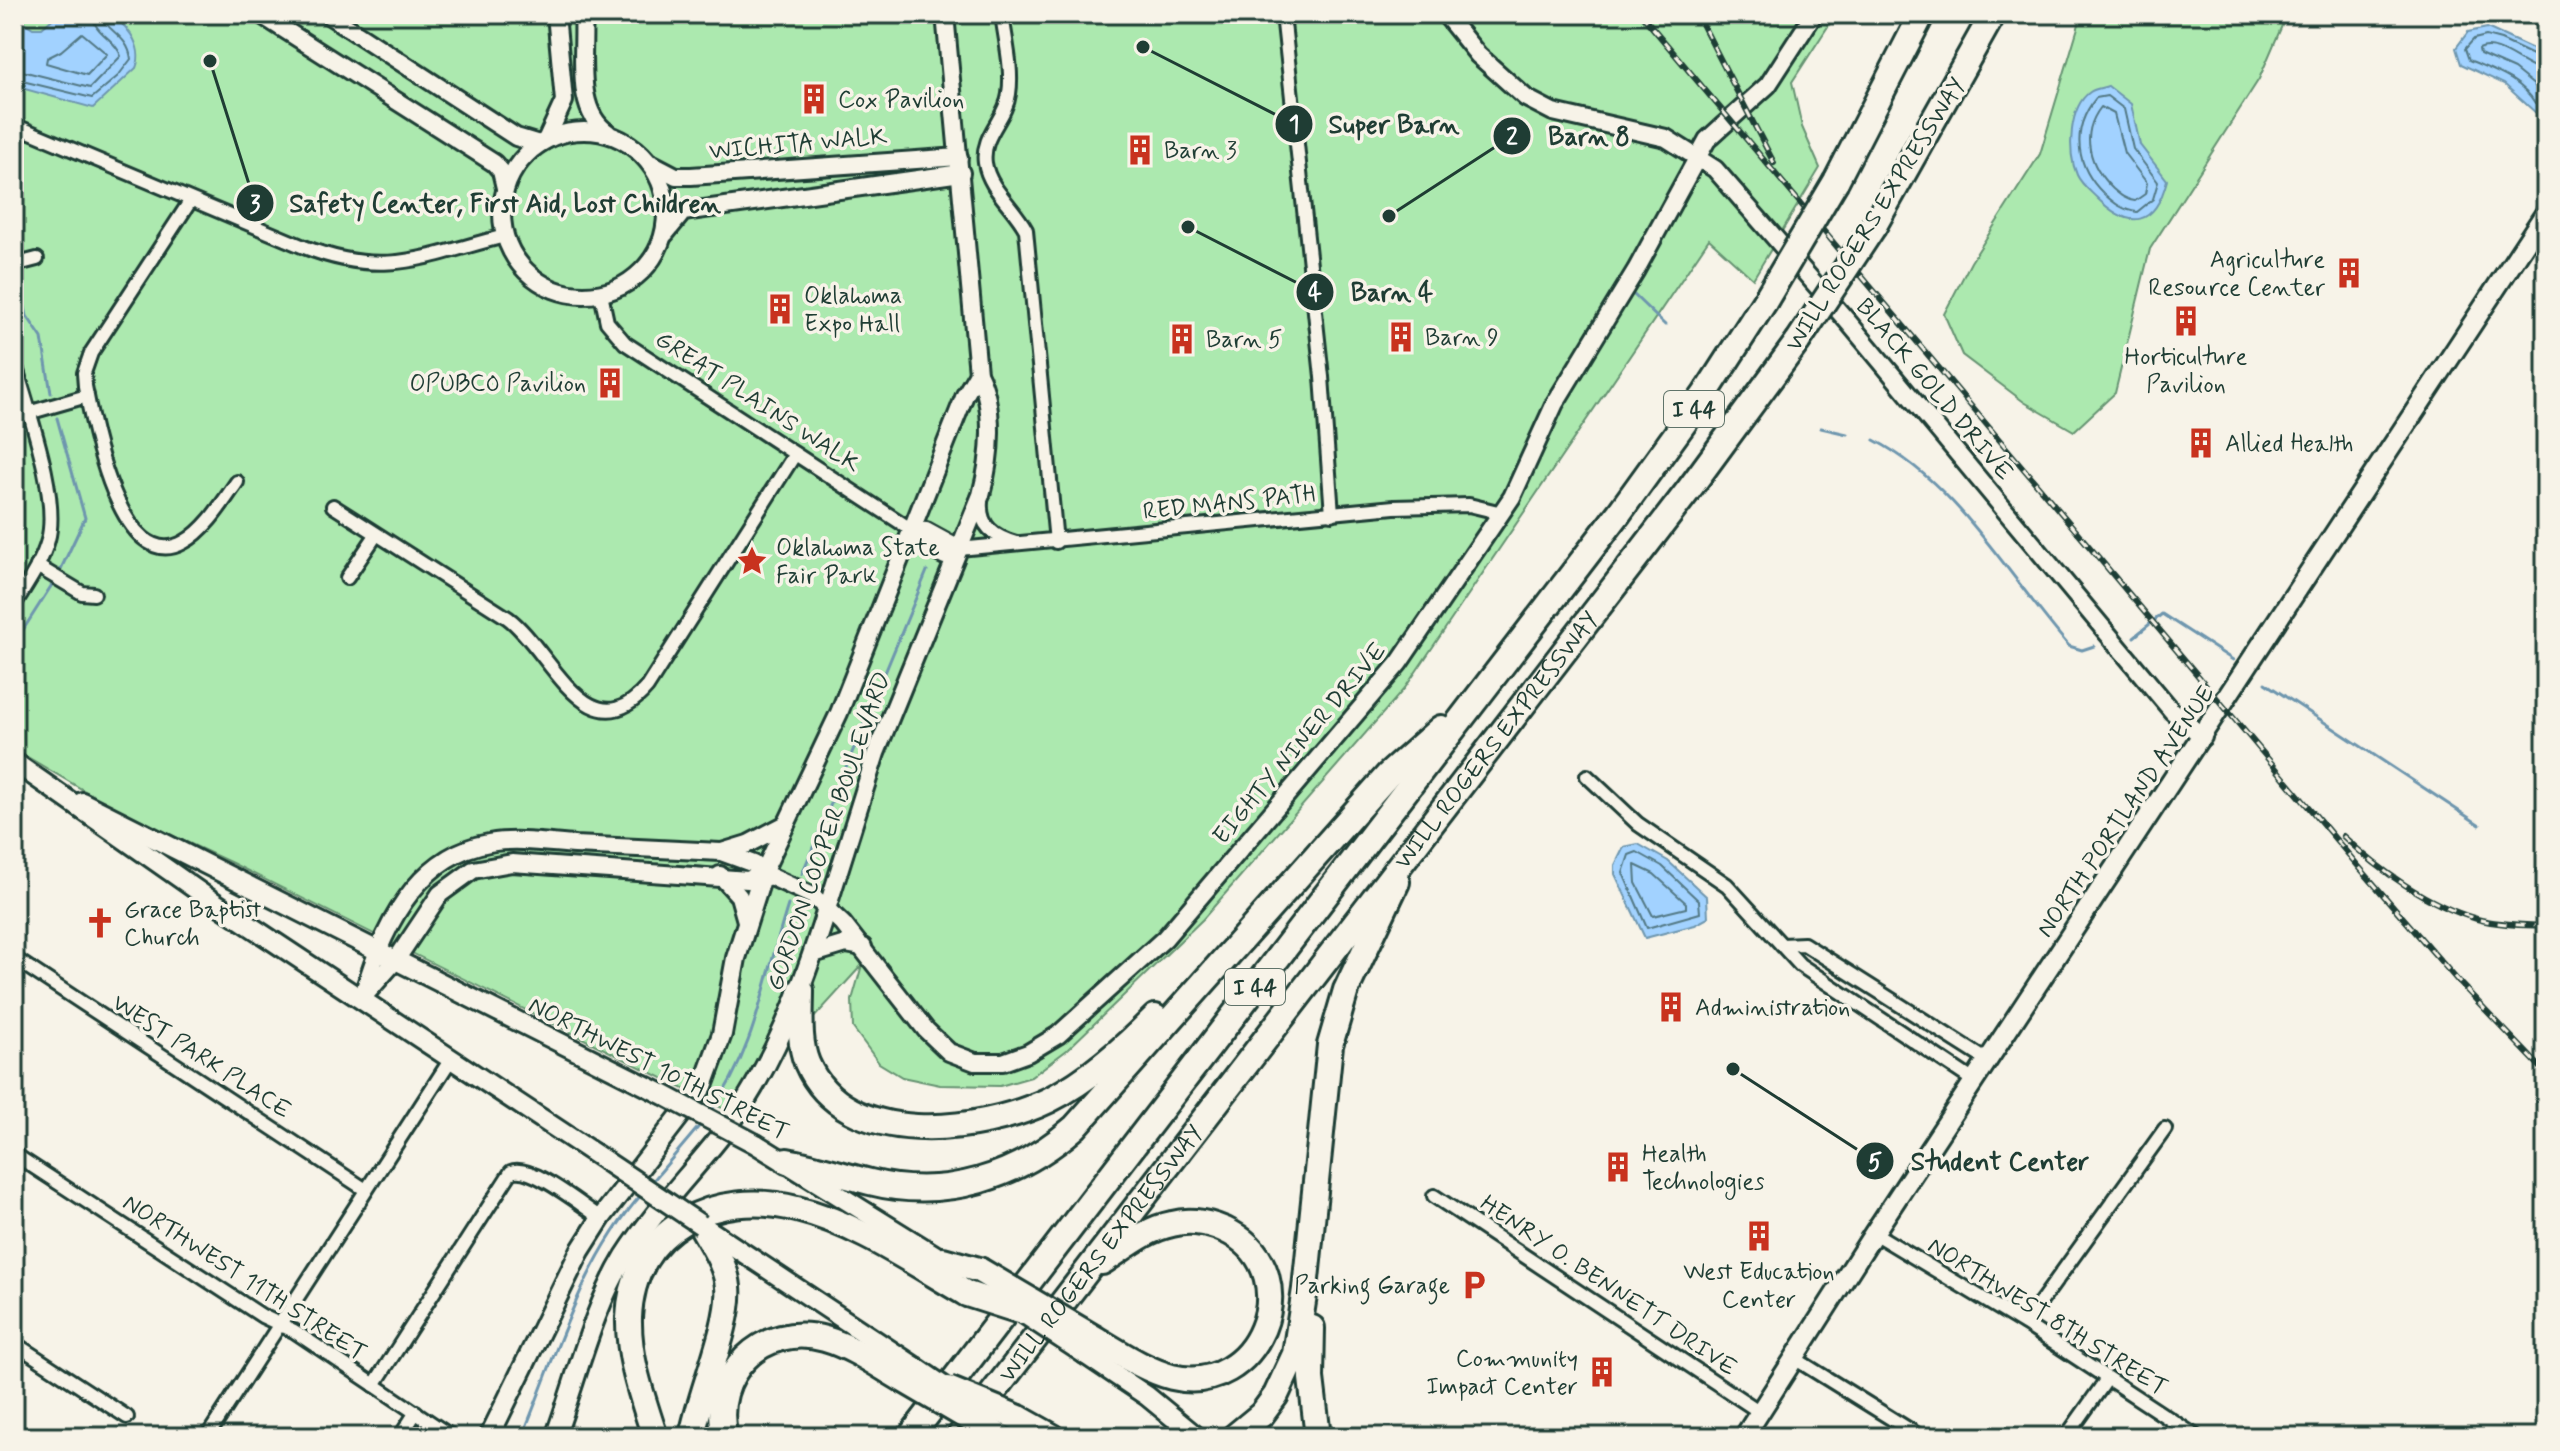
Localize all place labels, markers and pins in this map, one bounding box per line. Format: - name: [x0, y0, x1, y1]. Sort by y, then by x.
- building icon: Cox Pavilion: [797, 82, 831, 116]
- place label: Cox Pavilion: [838, 85, 964, 116]
- callout: Super Barn: [1274, 99, 1475, 149]
- callout: Barn 8: [1492, 111, 1646, 161]
- building icon: Barn 3: [1123, 133, 1157, 167]
- place label: Barn 3: [1164, 136, 1237, 167]
- callout: Safety Center, First Aid, Lost Children: [235, 178, 736, 228]
- place label: Agriculture Resource Center: [2148, 245, 2325, 304]
- building icon: Agriculture Resource Center: [2332, 256, 2366, 290]
- callout: Barn 4: [1295, 267, 1449, 317]
- place label: Oklahoma Expo Hall: [804, 281, 902, 340]
- building icon: Oklahoma Expo Hall: [763, 292, 797, 326]
- building icon: Horticulture Pavilion: [2169, 304, 2203, 338]
- building icon: Barn 9: [1384, 320, 1418, 354]
- building icon: Barn 5: [1165, 322, 1199, 356]
- place label: Barn 9: [1425, 323, 1499, 354]
- place label: Barn 5: [1206, 325, 1283, 356]
- place label: Horticulture Pavilion: [2125, 342, 2248, 401]
- building icon: OPUBCO Pavilion: [593, 366, 627, 400]
- place label: OPUBCO Pavilion: [409, 369, 586, 400]
- building icon: Allied Health: [2184, 426, 2218, 460]
- place label: Allied Health: [2225, 429, 2353, 460]
- place label: Oklahoma State Fair Park: [776, 533, 940, 592]
- place icon: Oklahoma State Fair Park: [735, 544, 769, 578]
- place label: Grace Baptist Church: [124, 895, 261, 954]
- church icon: Grace Baptist Church: [83, 906, 117, 940]
- building icon: Administration: [1654, 990, 1688, 1024]
- place label: Administration: [1695, 993, 1850, 1024]
- callout: Student Center: [1855, 1136, 2105, 1186]
- place label: Health Technologies: [1642, 1139, 1765, 1200]
- building icon: Health Technologies: [1601, 1150, 1635, 1184]
- building icon: West Education Center: [1742, 1219, 1776, 1253]
- place label: West Education Center: [1683, 1257, 1835, 1316]
- parking icon: Parking Garage: [1457, 1268, 1491, 1302]
- place label: Parking Garage: [1294, 1271, 1450, 1305]
- place label: Community Impact Center: [1426, 1344, 1578, 1403]
- building icon: Community Impact Center: [1585, 1355, 1619, 1389]

